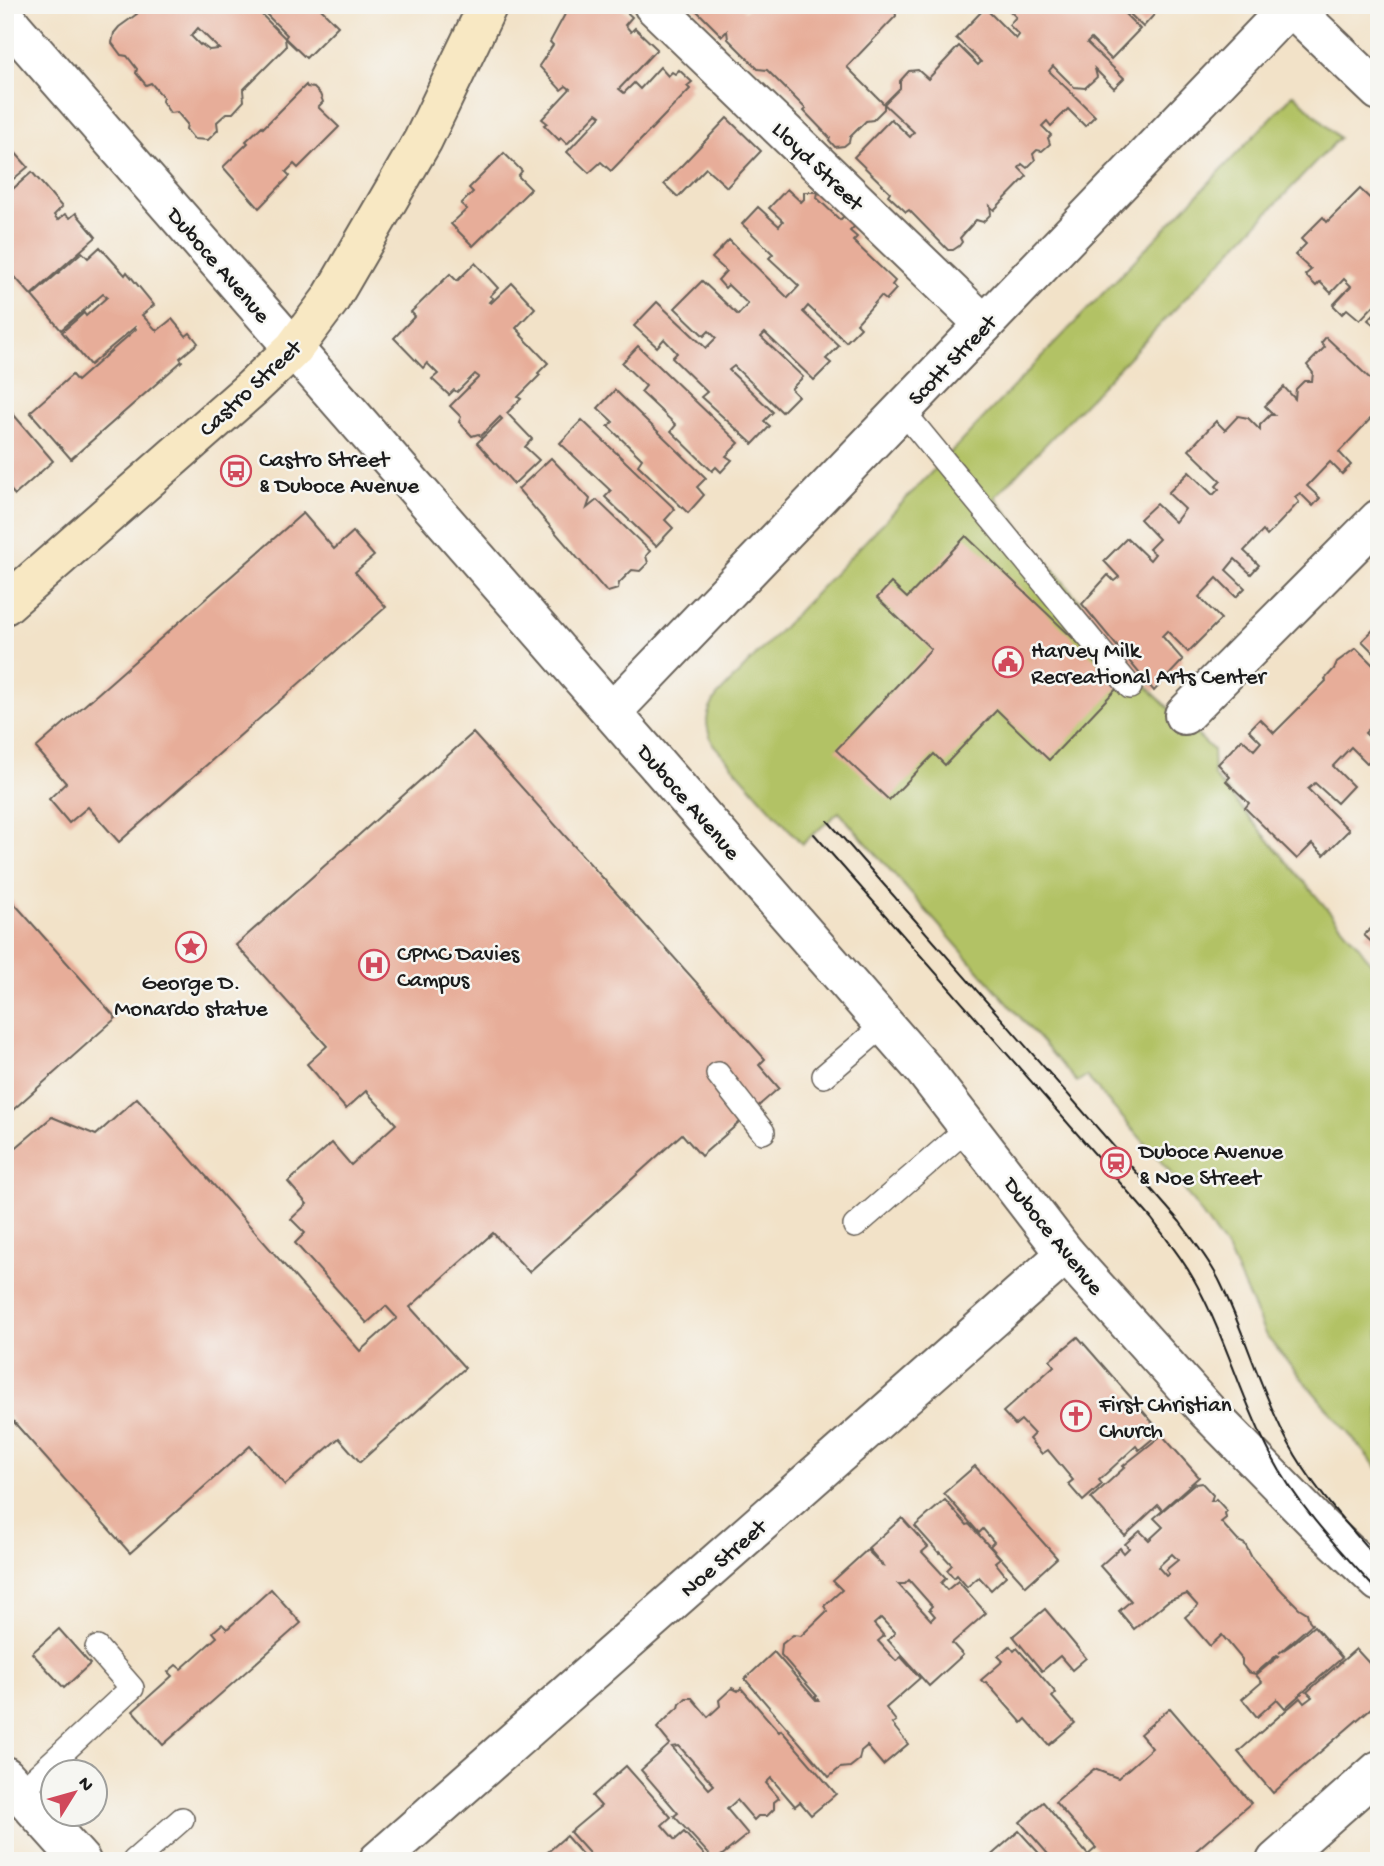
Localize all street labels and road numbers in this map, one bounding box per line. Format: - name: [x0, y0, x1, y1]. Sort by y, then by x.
- street label: Lloyd Street: [765, 117, 869, 219]
- street label: Duboce Avenue: [159, 202, 276, 330]
- street label: Scott Street: [904, 309, 1005, 413]
- street label: Castro Street: [195, 334, 309, 444]
- street label: Duboce Avenue: [629, 739, 746, 867]
- street label: Duboce Avenue: [995, 1171, 1109, 1303]
- street label: Noe Street: [676, 1514, 774, 1604]

